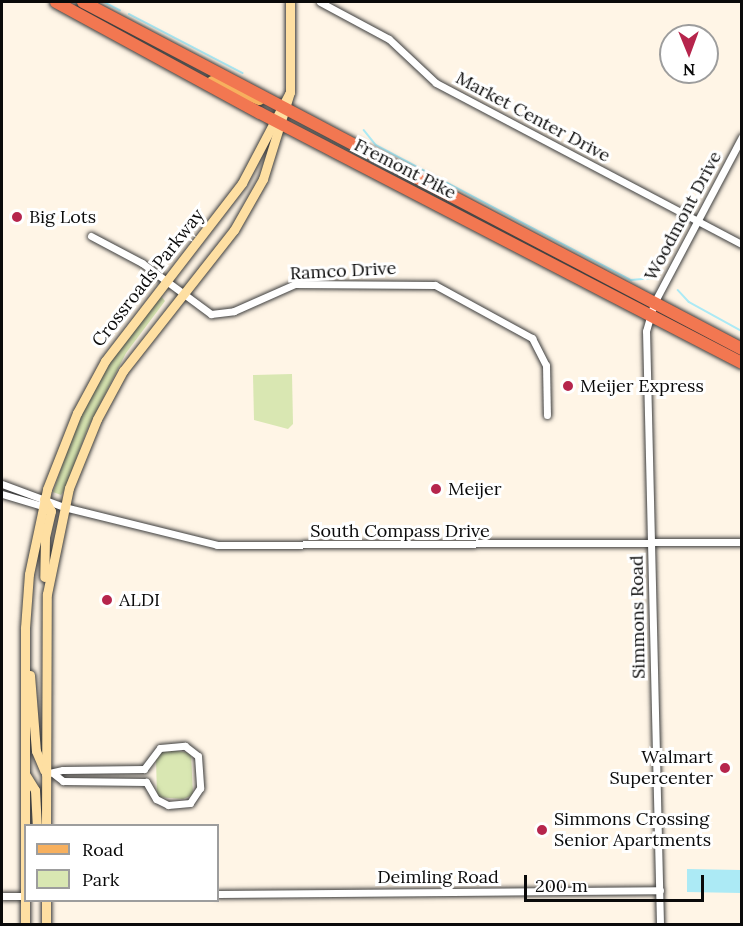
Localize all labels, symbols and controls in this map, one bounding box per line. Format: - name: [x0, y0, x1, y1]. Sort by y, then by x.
- north arrow: [659, 24, 719, 84]
- text: N: [683, 60, 696, 80]
- street label: Market Center Drive: [452, 67, 614, 167]
- street label: Fremont Pike: [350, 134, 460, 204]
- street label: Woodmont Drive: [640, 148, 726, 284]
- street label: Crossroads Parkway: [87, 205, 209, 351]
- place label: Big Lots: [29, 206, 96, 228]
- marker: Big Lots: [10, 210, 24, 224]
- street label: Ramco Drive: [289, 257, 397, 285]
- place label: Meijer Express: [580, 375, 704, 397]
- marker: Meijer Express: [561, 379, 575, 393]
- place label: Meijer: [448, 478, 501, 500]
- marker: Meijer: [429, 482, 443, 496]
- street label: South Compass Drive: [310, 520, 490, 542]
- street label: Simmons Road: [626, 555, 650, 679]
- place label: ALDI: [119, 589, 160, 611]
- marker: ALDI: [100, 593, 114, 607]
- place label: Walmart Supercenter: [609, 747, 713, 789]
- marker: Walmart Supercenter: [718, 761, 732, 775]
- place label: Simmons Crossing Senior Apartments: [554, 809, 711, 852]
- marker: Simmons Crossing Senior Apartments: [535, 823, 549, 837]
- legend: [24, 824, 219, 902]
- text: Road: [82, 838, 124, 861]
- scale bar: [527, 863, 707, 901]
- street label: Deimling Road: [377, 866, 499, 888]
- text: Park: [82, 868, 119, 891]
- text: 200 m: [535, 874, 588, 897]

